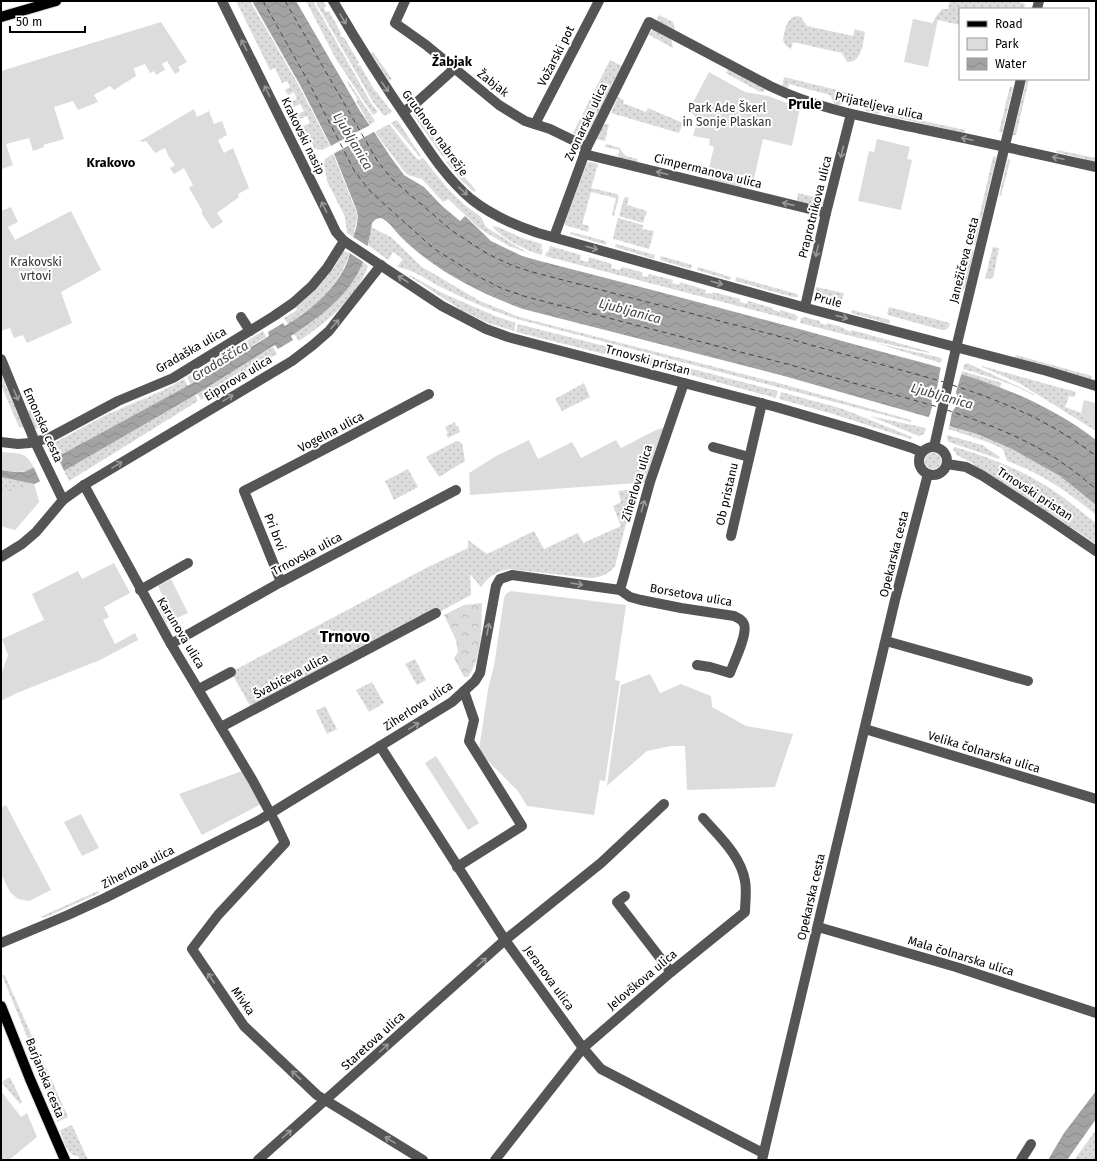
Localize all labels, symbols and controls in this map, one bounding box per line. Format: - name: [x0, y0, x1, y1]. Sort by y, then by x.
- scale bar: [10, 8, 85, 34]
- legend: [959, 8, 1089, 80]
- one-way arrow: [340, 12, 348, 24]
- text: 50 m: [16, 15, 42, 29]
- text: Road: [995, 17, 1023, 31]
- street label: Vožarski pot: [535, 23, 578, 89]
- text: Park: [995, 37, 1019, 51]
- one-way arrow: [240, 39, 247, 51]
- district label: Žabjak: [432, 54, 473, 69]
- text: Water: [995, 57, 1027, 71]
- street label: Žabjak: [475, 66, 513, 100]
- one-way arrow: [381, 81, 389, 92]
- street label: Zvonarska ulica: [562, 81, 610, 163]
- one-way arrow: [263, 85, 270, 97]
- street label: Grudnovo nabrežje: [399, 87, 471, 179]
- street label: Prijateljeva ulica: [834, 89, 924, 123]
- street label: Krakovski nasip: [278, 95, 328, 177]
- district label: Prule: [788, 96, 822, 113]
- park label: Park Ade Škerl in Sonje Plaskan: [682, 100, 772, 129]
- water label: Ljubljanica: [330, 110, 376, 172]
- one-way arrow: [960, 134, 973, 142]
- one-way arrow: [838, 145, 845, 158]
- street label: Cimpermanova ulica: [652, 151, 764, 191]
- street label: Praprotnikova ulica: [795, 154, 835, 260]
- one-way arrow: [1052, 154, 1065, 162]
- district label: Krakovo: [87, 155, 136, 170]
- one-way arrow: [656, 169, 669, 177]
- one-way arrow: [457, 187, 468, 196]
- one-way arrow: [782, 199, 795, 207]
- one-way arrow: [320, 202, 327, 214]
- street label: Janežičeva cesta: [947, 216, 981, 304]
- one-way arrow: [813, 244, 821, 257]
- one-way arrow: [585, 245, 598, 252]
- park label: Krakovski vrtovi: [10, 255, 62, 283]
- one-way arrow: [398, 275, 409, 283]
- one-way arrow: [710, 280, 723, 287]
- street label: Prule: [812, 290, 844, 310]
- water label: Ljubljanica: [597, 295, 663, 327]
- one-way arrow: [835, 314, 848, 321]
- one-way arrow: [330, 319, 339, 330]
- street label: Gradaška ulica: [153, 324, 229, 376]
- water label: Gradaščica: [189, 338, 251, 384]
- street label: Trnovski pristan: [604, 342, 692, 378]
- street label: Eipprova ulica: [202, 352, 274, 404]
- water label: Ljubljanica: [909, 380, 975, 412]
- street label: Emonska cesta: [20, 385, 66, 465]
- one-way arrow: [13, 389, 20, 401]
- one-way arrow: [222, 394, 233, 402]
- street label: Vogelna ulica: [296, 409, 366, 455]
- street label: Ziherlova ulica: [619, 443, 655, 523]
- one-way arrow: [111, 461, 123, 469]
- street label: Ob pristanu: [713, 461, 741, 527]
- street label: Trnovski pristan: [995, 464, 1075, 524]
- one-way arrow: [640, 500, 647, 513]
- street label: Opekarska cesta: [876, 509, 912, 599]
- street label: Pri brvi: [261, 511, 289, 553]
- street label: Trnovska ulica: [269, 530, 345, 578]
- one-way arrow: [570, 580, 583, 588]
- street label: Borsetova ulica: [649, 581, 733, 609]
- street label: Karunova ulica: [154, 595, 208, 671]
- one-way arrow: [484, 623, 492, 636]
- district label: Trnovo: [320, 627, 370, 646]
- street label: Švabićeva ulica: [251, 650, 331, 702]
- street label: Ziherlova ulica: [381, 678, 455, 734]
- one-way arrow: [408, 721, 420, 729]
- street label: Velika čolnarska ulica: [926, 728, 1042, 776]
- street label: Ziherlova ulica: [99, 843, 177, 891]
- street label: Opekarska cesta: [794, 852, 828, 942]
- street label: Mala čolnarska ulica: [906, 933, 1016, 979]
- street label: Jeranova ulica: [521, 943, 577, 1013]
- street label: Jelovškova ulica: [604, 947, 680, 1013]
- one-way arrow: [476, 957, 487, 966]
- one-way arrow: [207, 972, 215, 983]
- street label: Mivka: [228, 984, 258, 1018]
- street label: Staretova ulica: [338, 1009, 408, 1073]
- street label: Barjanska cesta: [23, 1036, 67, 1120]
- one-way arrow: [379, 1044, 389, 1053]
- one-way arrow: [291, 1070, 301, 1080]
- one-way arrow: [282, 1130, 292, 1139]
- one-way arrow: [384, 1135, 396, 1143]

